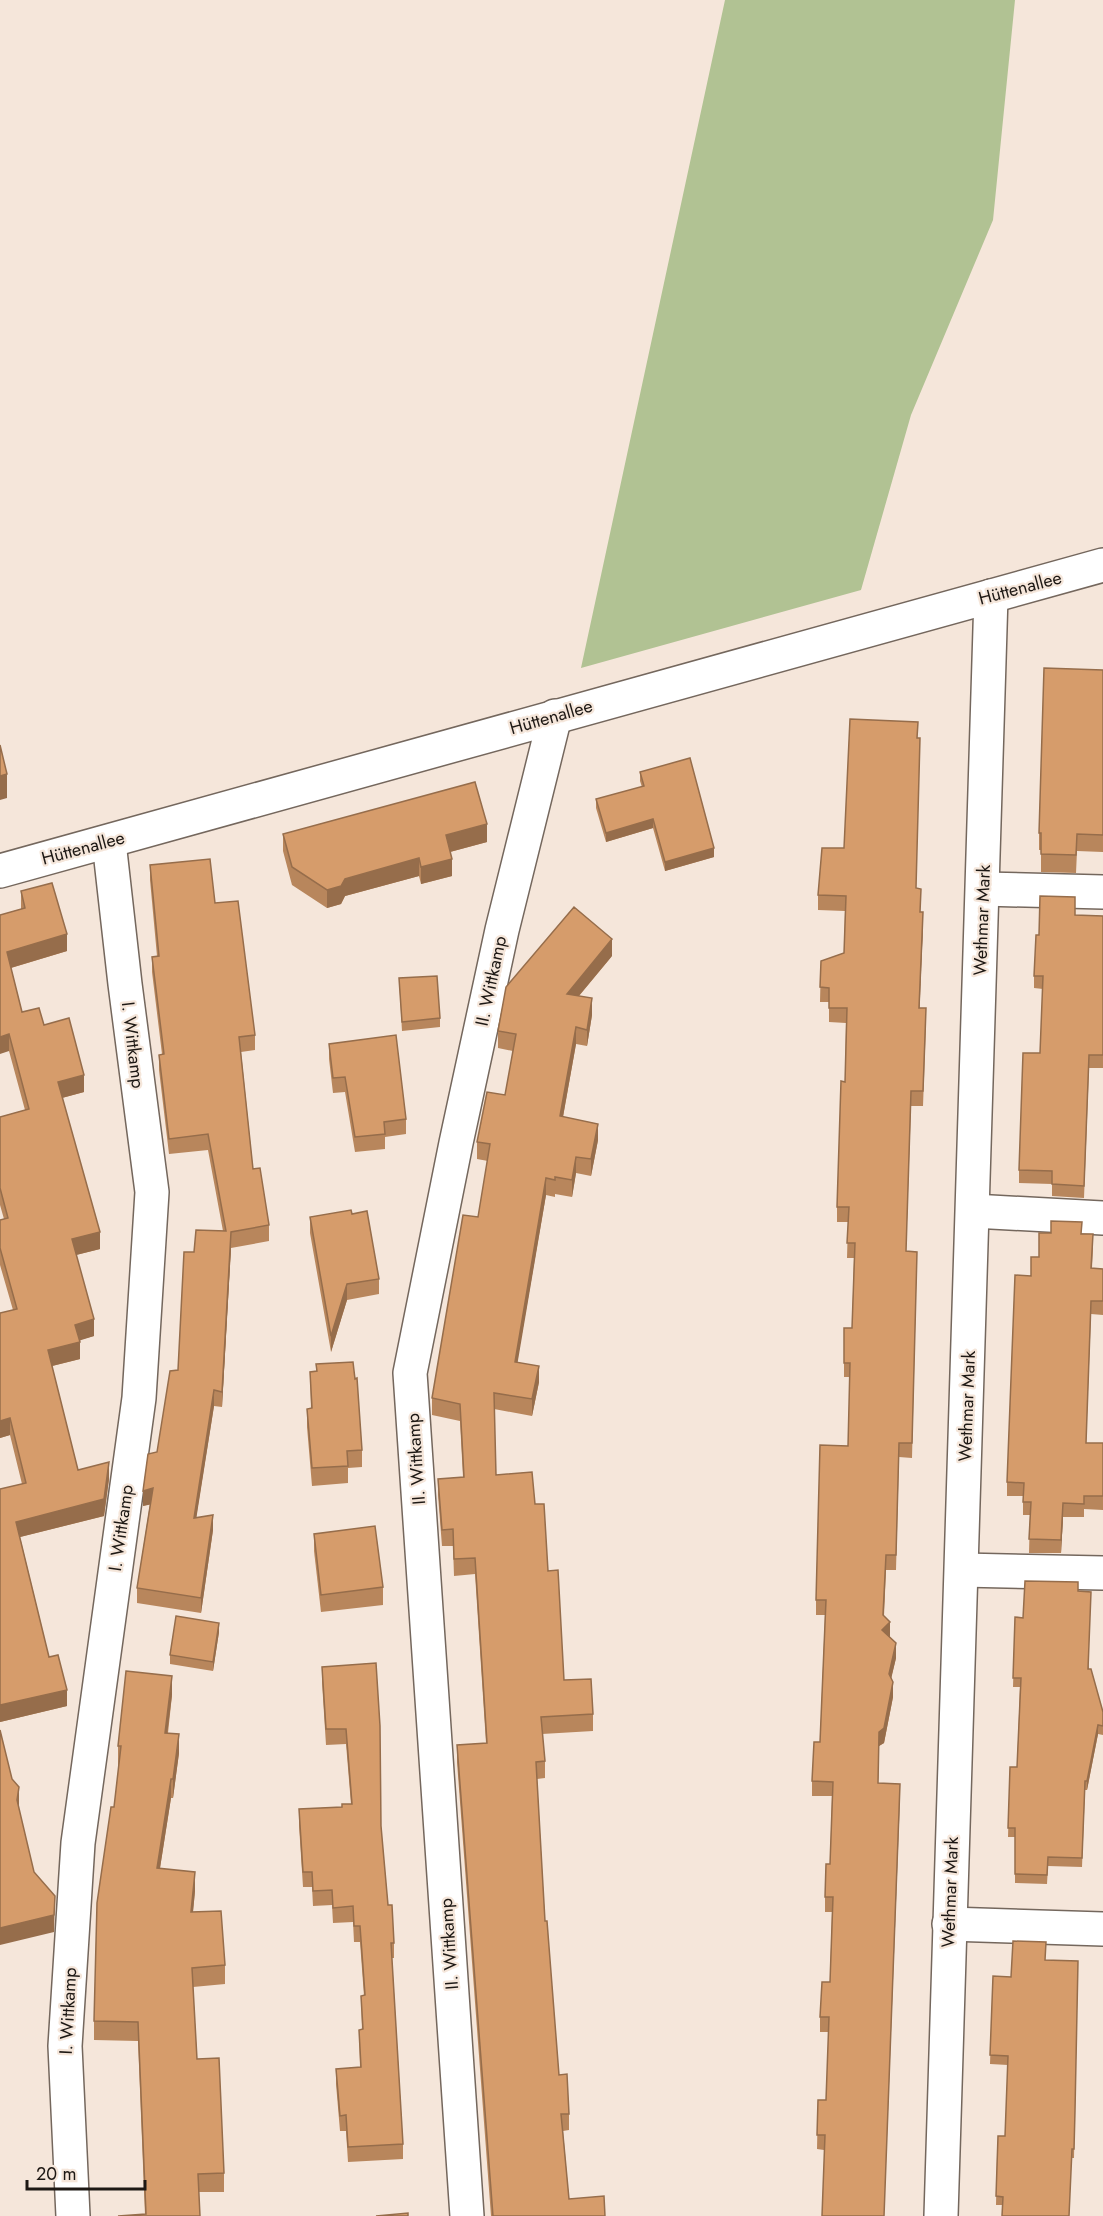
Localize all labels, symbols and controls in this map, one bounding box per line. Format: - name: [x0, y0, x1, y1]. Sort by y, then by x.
- street label: Hüttenallee: [976, 564, 1064, 612]
- street label: Hüttenallee: [506, 693, 596, 741]
- street label: Hüttenallee: [39, 824, 127, 872]
- street label: Wethmar Mark: [967, 864, 997, 976]
- street label: II. Wittkamp: [469, 933, 513, 1029]
- street label: I. Wittkamp: [115, 1000, 151, 1090]
- street label: Wethmar Mark: [952, 1350, 982, 1462]
- street label: II. Wittkamp: [400, 1412, 432, 1506]
- street label: I. Wittkamp: [102, 1483, 140, 1573]
- street label: Wethmar Mark: [935, 1836, 965, 1948]
- street label: II. Wittkamp: [433, 1897, 465, 1991]
- street label: I. Wittkamp: [53, 1967, 83, 2055]
- scale bar: [27, 2153, 146, 2191]
- text: 20 m: [36, 2161, 76, 2187]

